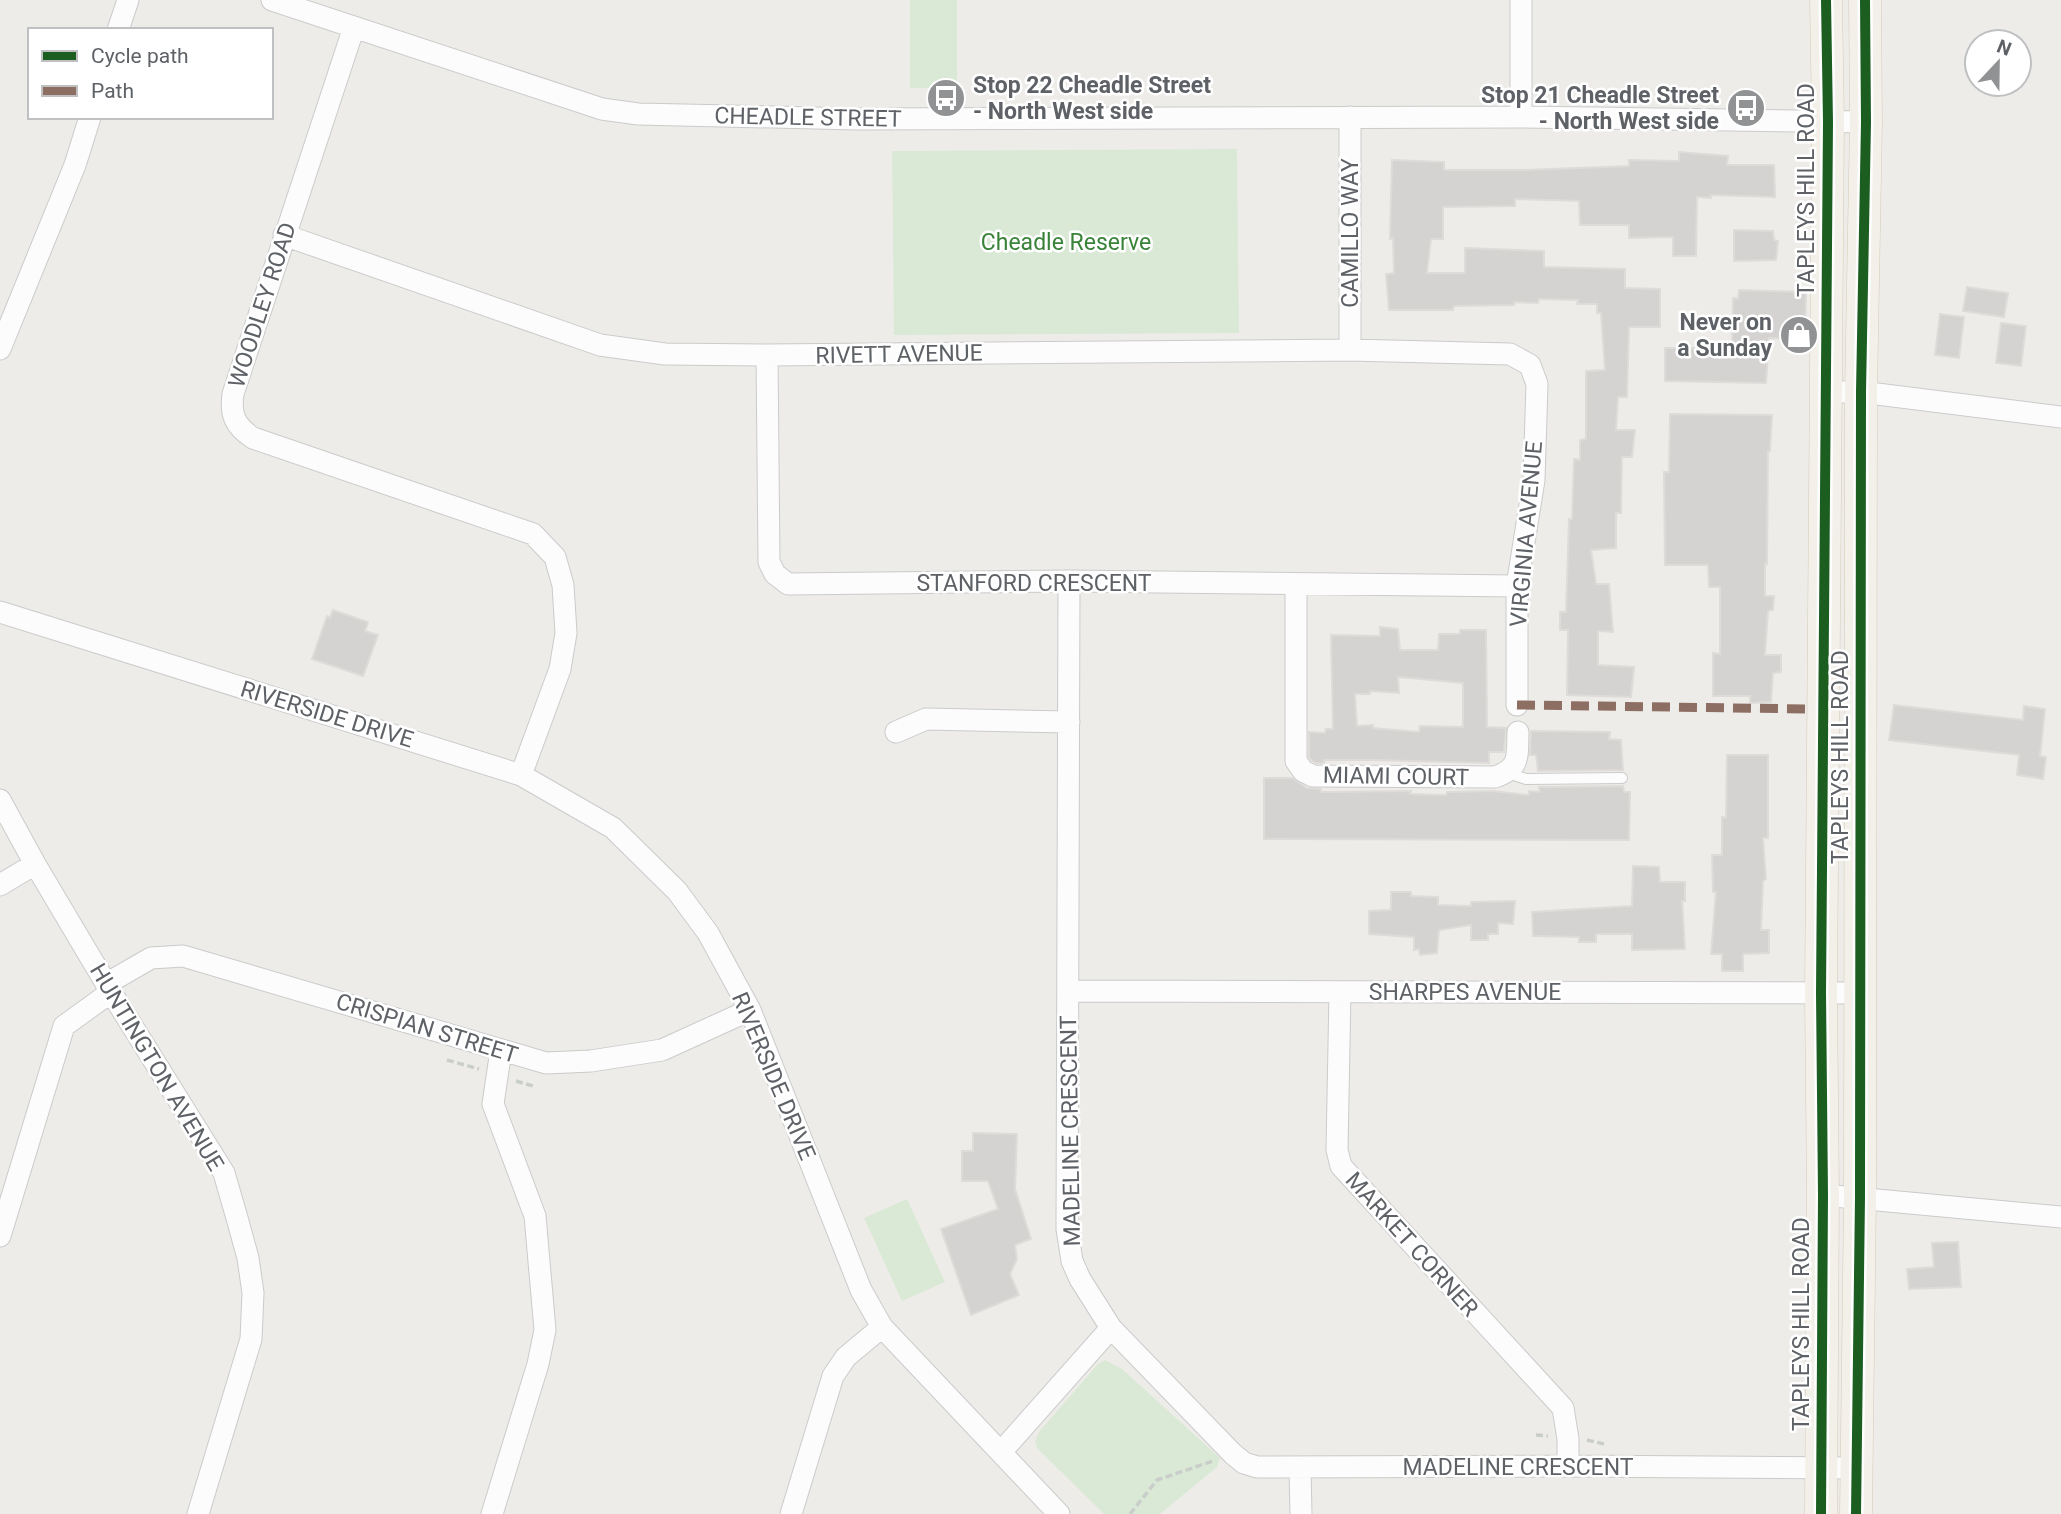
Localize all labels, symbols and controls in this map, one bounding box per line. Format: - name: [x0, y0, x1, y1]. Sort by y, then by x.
- legend: [28, 28, 273, 119]
- north arrow: [1963, 28, 2033, 98]
- text: N: [1994, 35, 2015, 61]
- text: Cycle path: [91, 44, 189, 68]
- place label: Stop 22 Cheadle Street - North West side: [973, 72, 1211, 125]
- bus stop icon: Stop 22 Cheadle Street - North West side: [925, 77, 967, 119]
- text: Path: [91, 79, 134, 103]
- place label: Stop 21 Cheadle Street - North West side: [1481, 82, 1719, 135]
- street label: TAPLEYS HILL ROAD: [1793, 83, 1820, 297]
- bus stop icon: Stop 21 Cheadle Street - North West side: [1725, 87, 1767, 129]
- street label: CHEADLE STREET: [714, 102, 902, 133]
- street label: CAMILLO WAY: [1337, 158, 1364, 308]
- street label: WOODLEY ROAD: [223, 219, 302, 391]
- park label: Cheadle Reserve: [981, 229, 1151, 256]
- place label: Never on a Sunday: [1677, 309, 1772, 362]
- shop icon: Never on a Sunday: [1778, 314, 1820, 356]
- street label: RIVETT AVENUE: [815, 340, 983, 369]
- street label: VIRGINIA AVENUE: [1505, 440, 1548, 628]
- street label: STANFORD CRESCENT: [916, 570, 1152, 597]
- street label: TAPLEYS HILL ROAD: [1827, 650, 1854, 864]
- street label: RIVERSIDE DRIVE: [237, 675, 417, 754]
- street label: MIAMI COURT: [1323, 762, 1470, 791]
- street label: HUNTINGTON AVENUE: [84, 959, 229, 1176]
- street label: SHARPES AVENUE: [1369, 979, 1561, 1006]
- street label: CRISPIAN STREET: [333, 988, 521, 1069]
- street label: RIVERSIDE DRIVE: [726, 988, 821, 1164]
- street label: MADELINE CRESCENT: [1055, 1015, 1086, 1247]
- street label: MARKET CORNER: [1340, 1167, 1483, 1322]
- street label: TAPLEYS HILL ROAD: [1788, 1217, 1815, 1431]
- street label: MADELINE CRESCENT: [1403, 1454, 1634, 1481]

